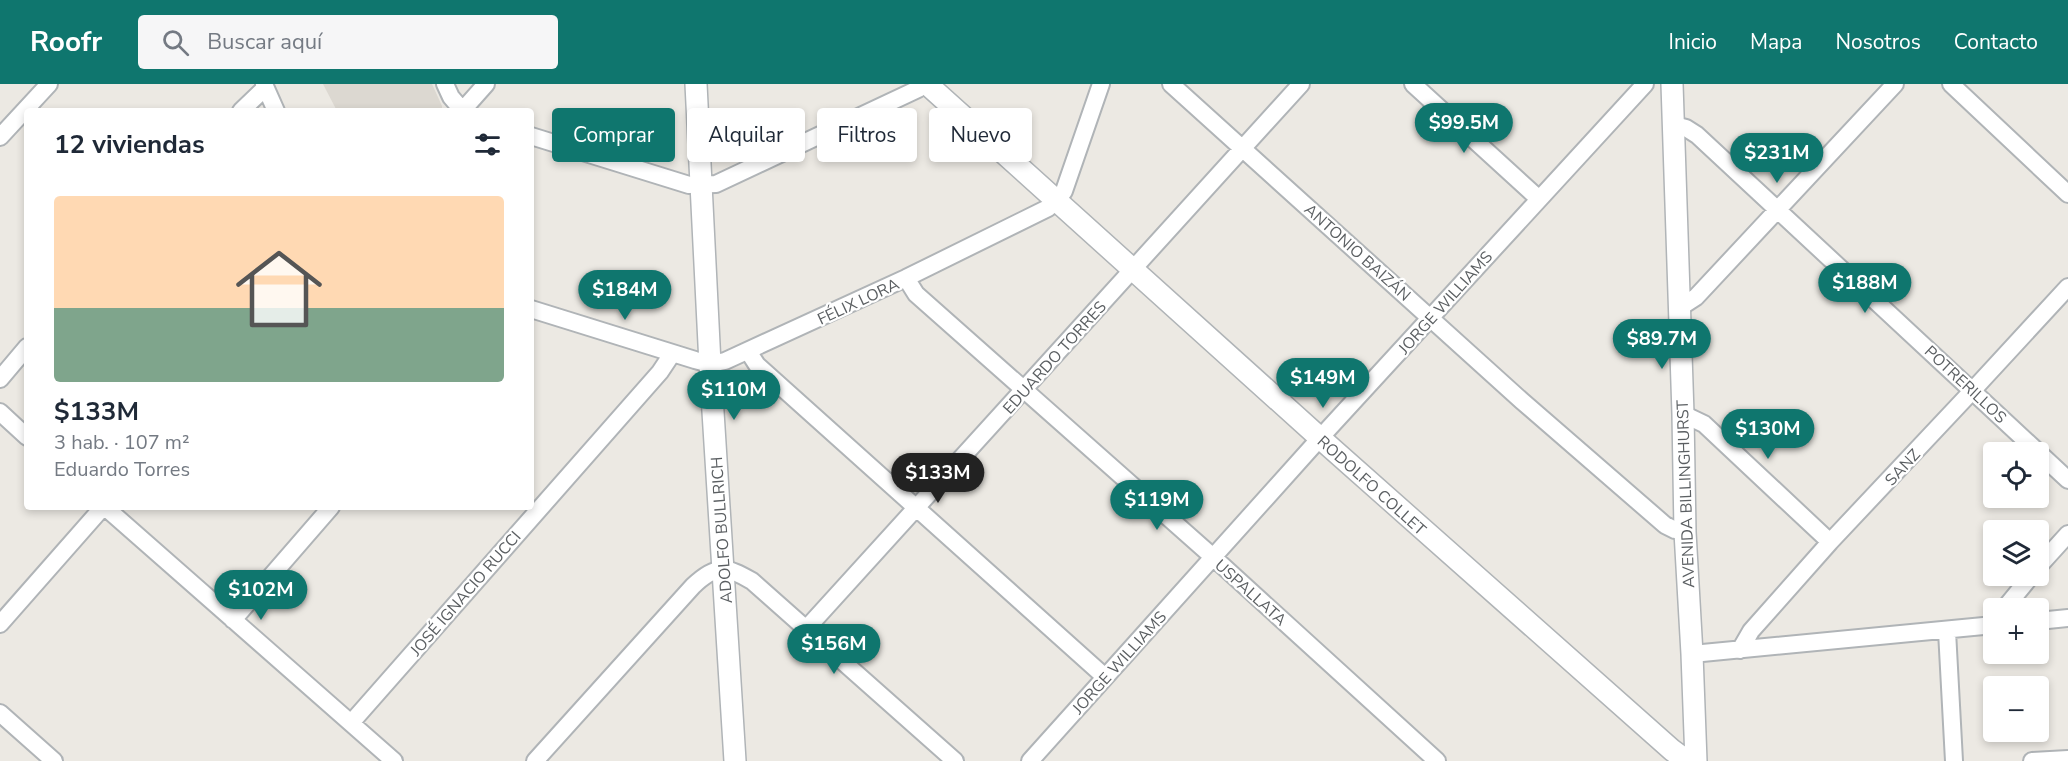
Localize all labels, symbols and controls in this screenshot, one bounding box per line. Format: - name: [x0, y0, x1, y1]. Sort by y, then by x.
- search box: [138, 15, 558, 69]
- text: Roofr: [30, 23, 102, 61]
- icon: search: [159, 26, 192, 59]
- text: Buscar aquí: [207, 27, 322, 57]
- text: Inicio: [1669, 28, 1717, 56]
- text: Mapa: [1750, 28, 1802, 56]
- text: Nosotros: [1835, 28, 1921, 56]
- text: Contacto: [1954, 28, 2038, 56]
- pin: $99.5M: [1415, 103, 1513, 154]
- chip: Comprar: [552, 108, 675, 162]
- chip: Alquilar: [687, 108, 805, 162]
- chip: Filtros: [817, 108, 917, 162]
- chip: Nuevo: [929, 108, 1032, 162]
- text: $99.5M: [1429, 109, 1499, 136]
- text: 12 viviendas: [54, 127, 205, 162]
- icon: filters: [471, 128, 504, 161]
- pin: $231M: [1735, 133, 1819, 184]
- text: $231M: [1744, 139, 1810, 166]
- street label: ANTONIO BAIZÁN: [1299, 199, 1415, 307]
- icon: home: [225, 235, 333, 343]
- street label: JORGE WILLIAMS: [1393, 246, 1498, 360]
- pin: $188M: [1823, 263, 1907, 314]
- text: $188M: [1832, 269, 1898, 296]
- pin: $184M: [583, 270, 667, 321]
- street label: FÉLIX LORA: [814, 273, 903, 330]
- text: $184M: [592, 276, 658, 303]
- street label: EDUARDO TORRES: [998, 296, 1112, 419]
- pin: $89.7M: [1613, 319, 1711, 370]
- text: $89.7M: [1627, 325, 1697, 352]
- street label: POTRERILLOS: [1919, 341, 2011, 429]
- pin: $149M: [1281, 358, 1365, 409]
- text: $149M: [1290, 364, 1356, 391]
- pin: $110M: [692, 370, 776, 421]
- text: $110M: [701, 376, 767, 403]
- text: $133M: [54, 394, 139, 429]
- street label: AVENIDA BILLINGHURST: [1672, 399, 1700, 588]
- pin: $130M: [1726, 409, 1810, 460]
- text: $130M: [1735, 415, 1801, 442]
- text: 3 hab. · 107 m²: [54, 429, 190, 456]
- street label: RODOLFO COLLET: [1312, 431, 1431, 541]
- map controls: [1983, 442, 2049, 742]
- button: locate: [1983, 442, 2049, 508]
- street label: SANZ: [1880, 444, 1926, 491]
- pin: $133M: [896, 453, 980, 504]
- text: Eduardo Torres: [54, 456, 190, 483]
- street label: ADOLFO BULLRICH: [706, 456, 738, 604]
- text: $133M: [905, 459, 971, 486]
- pin: $119M: [1115, 480, 1199, 531]
- text: $119M: [1124, 486, 1190, 513]
- button: layers: [1983, 520, 2049, 586]
- street label: JOSÉ IGNACIO RUCCI: [405, 527, 526, 661]
- street label: USPALLATA: [1210, 555, 1291, 631]
- pin: $102M: [219, 570, 303, 621]
- text: $102M: [228, 576, 294, 603]
- button: +: [1983, 598, 2049, 664]
- street label: JORGE WILLIAMS: [1067, 606, 1172, 720]
- pin: $156M: [792, 624, 876, 675]
- text: $156M: [801, 630, 867, 657]
- button: −: [1983, 676, 2049, 742]

